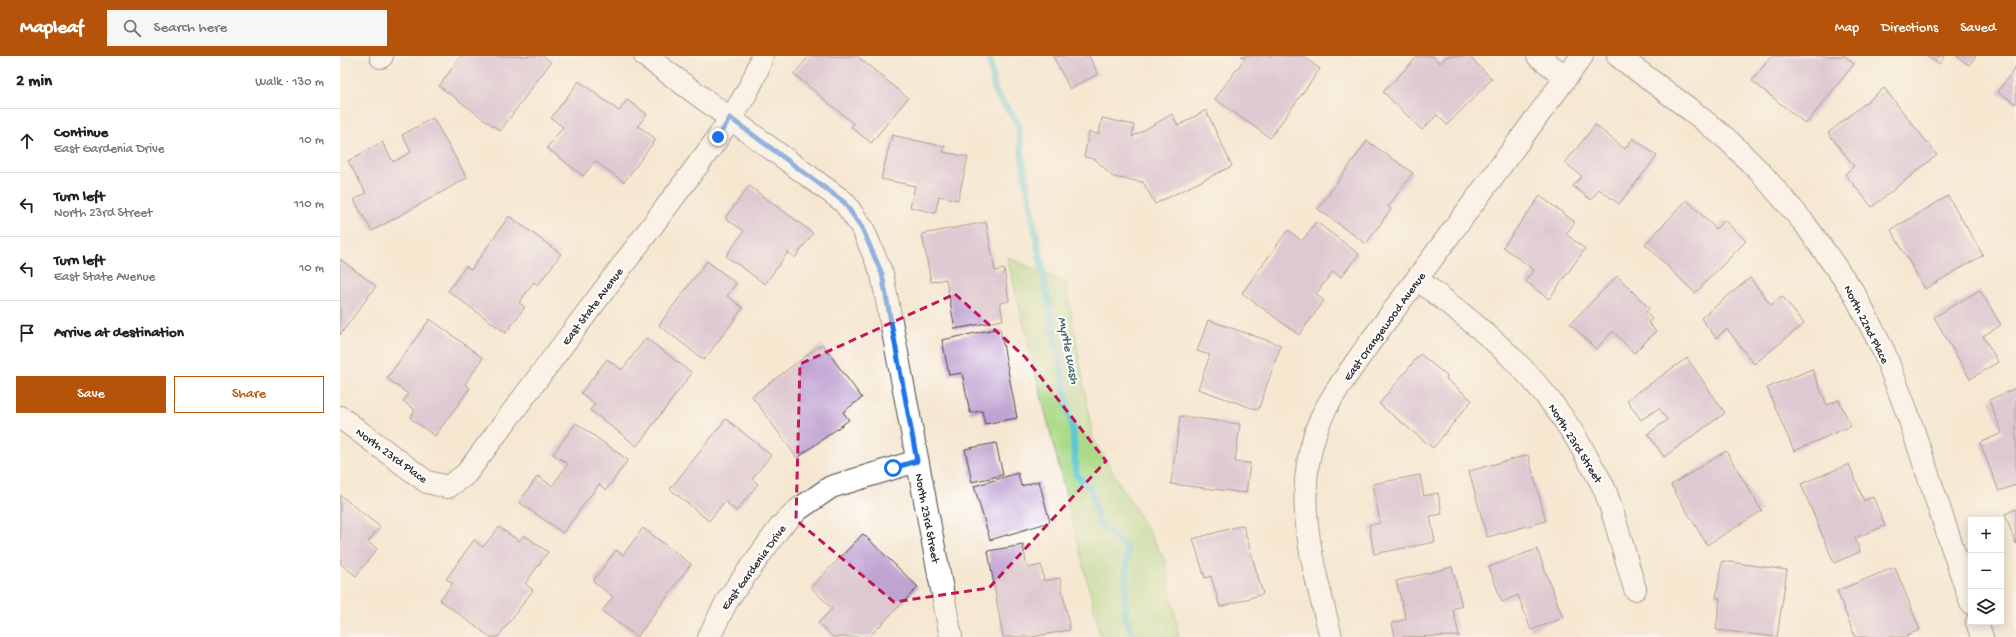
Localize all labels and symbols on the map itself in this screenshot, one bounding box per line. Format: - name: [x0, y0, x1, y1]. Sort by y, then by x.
- route end: [709, 128, 727, 146]
- street label: East State Avenue: [560, 265, 628, 349]
- street label: East Orangewood Avenue: [1341, 269, 1430, 384]
- street label: North 22nd Place: [1839, 283, 1891, 367]
- water label: Myrtle Wash: [1054, 316, 1082, 386]
- street label: North 23rd Street: [1544, 402, 1605, 487]
- street label: North 23rd Place: [352, 426, 430, 488]
- route start: [884, 459, 902, 477]
- street label: North 23rd Street: [911, 473, 942, 565]
- street label: East Gardenia Drive: [719, 522, 791, 614]

